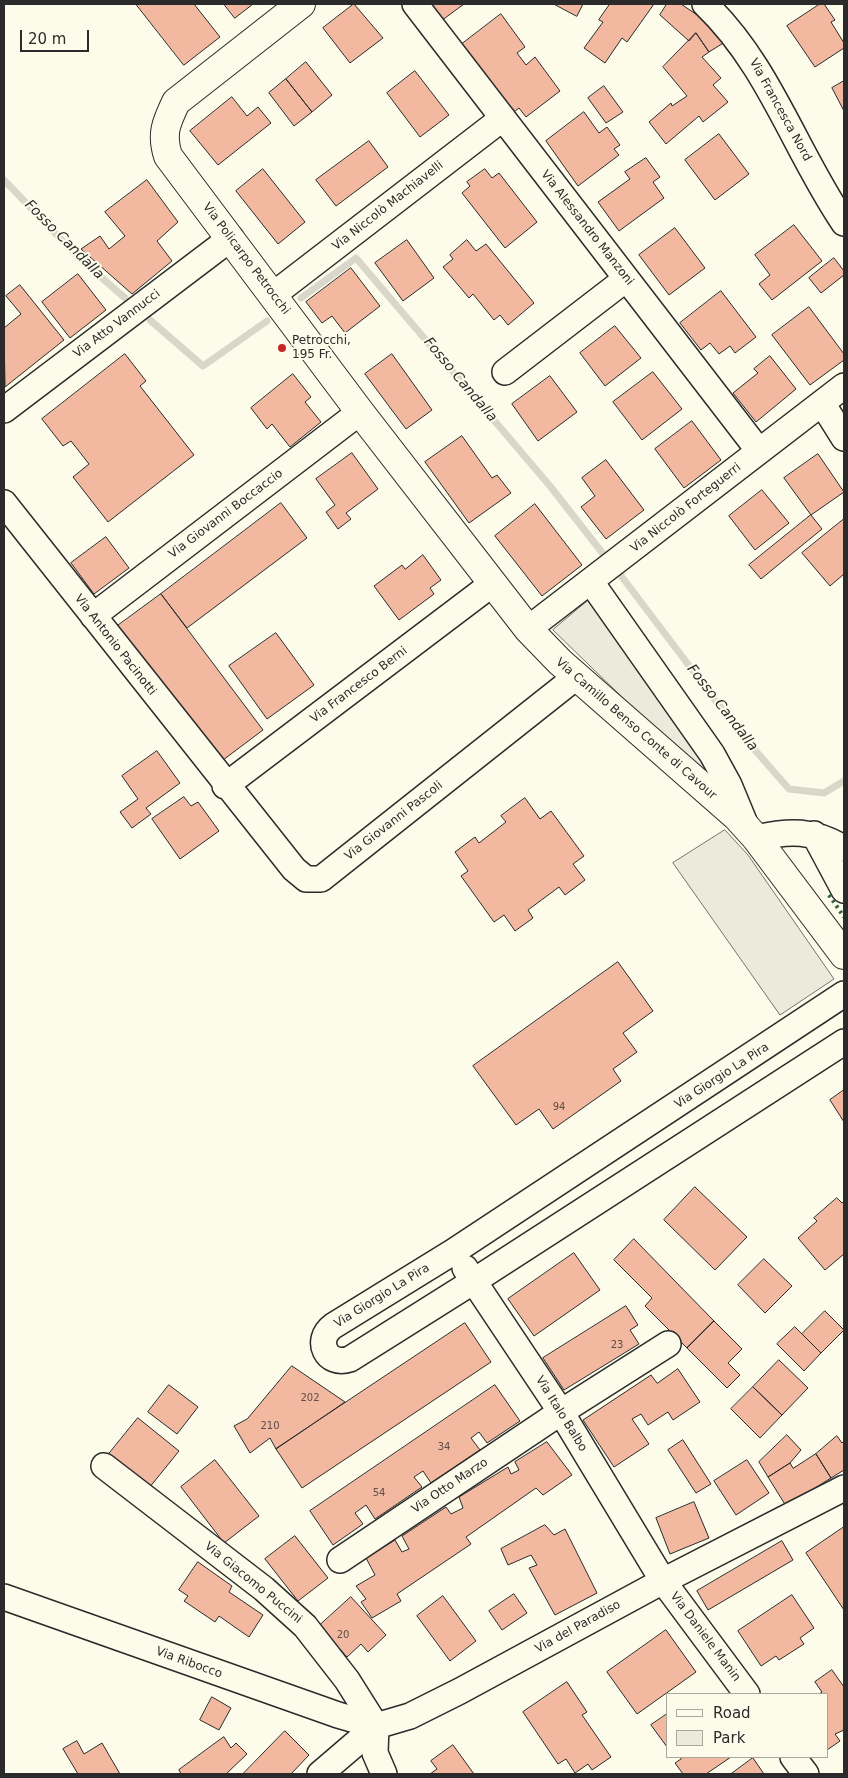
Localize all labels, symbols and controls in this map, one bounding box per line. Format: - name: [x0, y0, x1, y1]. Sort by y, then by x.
- scale bar: [22, 20, 91, 52]
- text: 20 m: [28, 30, 66, 48]
- street label: Via Francesca Nord: [746, 56, 814, 164]
- street label: Via Niccolò Machiavelli: [330, 158, 446, 254]
- street label: Via Alessandro Manzoni: [538, 168, 636, 288]
- water label: Fosso Candalla: [21, 197, 107, 283]
- street label: Via Policarpo Petrocchi: [199, 200, 293, 318]
- street label: Via Atto Vannucci: [71, 287, 163, 361]
- place label: Petrocchi, 195 Fr.: [292, 334, 351, 362]
- water label: Fosso Candalla: [420, 334, 500, 426]
- marker: Petrocchi, 195 Fr.: [276, 342, 288, 354]
- street label: Via Niccolò Forteguerri: [628, 460, 744, 556]
- street label: Via Giovanni Boccaccio: [166, 466, 286, 562]
- street label: Via Antonio Pacinotti: [71, 592, 159, 698]
- street label: Via Francesco Berni: [308, 644, 410, 726]
- street label: Via Camillo Benso Conte di Cavour: [553, 655, 719, 803]
- water label: Fosso Candalla: [683, 661, 761, 755]
- street label: Via Giovanni Pascoli: [342, 778, 446, 864]
- street label: Via Giorgio La Pira: [672, 1040, 772, 1112]
- house number: 94: [553, 1101, 565, 1113]
- street label: Via Giorgio La Pira: [332, 1261, 432, 1331]
- house number: 23: [611, 1339, 623, 1351]
- street label: Via Italo Balbo: [532, 1374, 590, 1454]
- house number: 202: [300, 1392, 320, 1404]
- house number: 210: [260, 1420, 280, 1432]
- house number: 34: [438, 1441, 450, 1453]
- street label: Via Otto Marzo: [409, 1455, 491, 1517]
- house number: 54: [373, 1487, 385, 1499]
- street label: Via Giacomo Puccini: [201, 1539, 305, 1627]
- street label: Via Daniele Manin: [667, 1589, 743, 1685]
- street label: Via del Paradiso: [533, 1598, 623, 1656]
- house number: 20: [337, 1629, 349, 1641]
- street label: Via Ribocco: [154, 1644, 224, 1682]
- legend: [666, 1693, 828, 1758]
- text: Road: [713, 1704, 751, 1722]
- text: Park: [713, 1729, 745, 1747]

